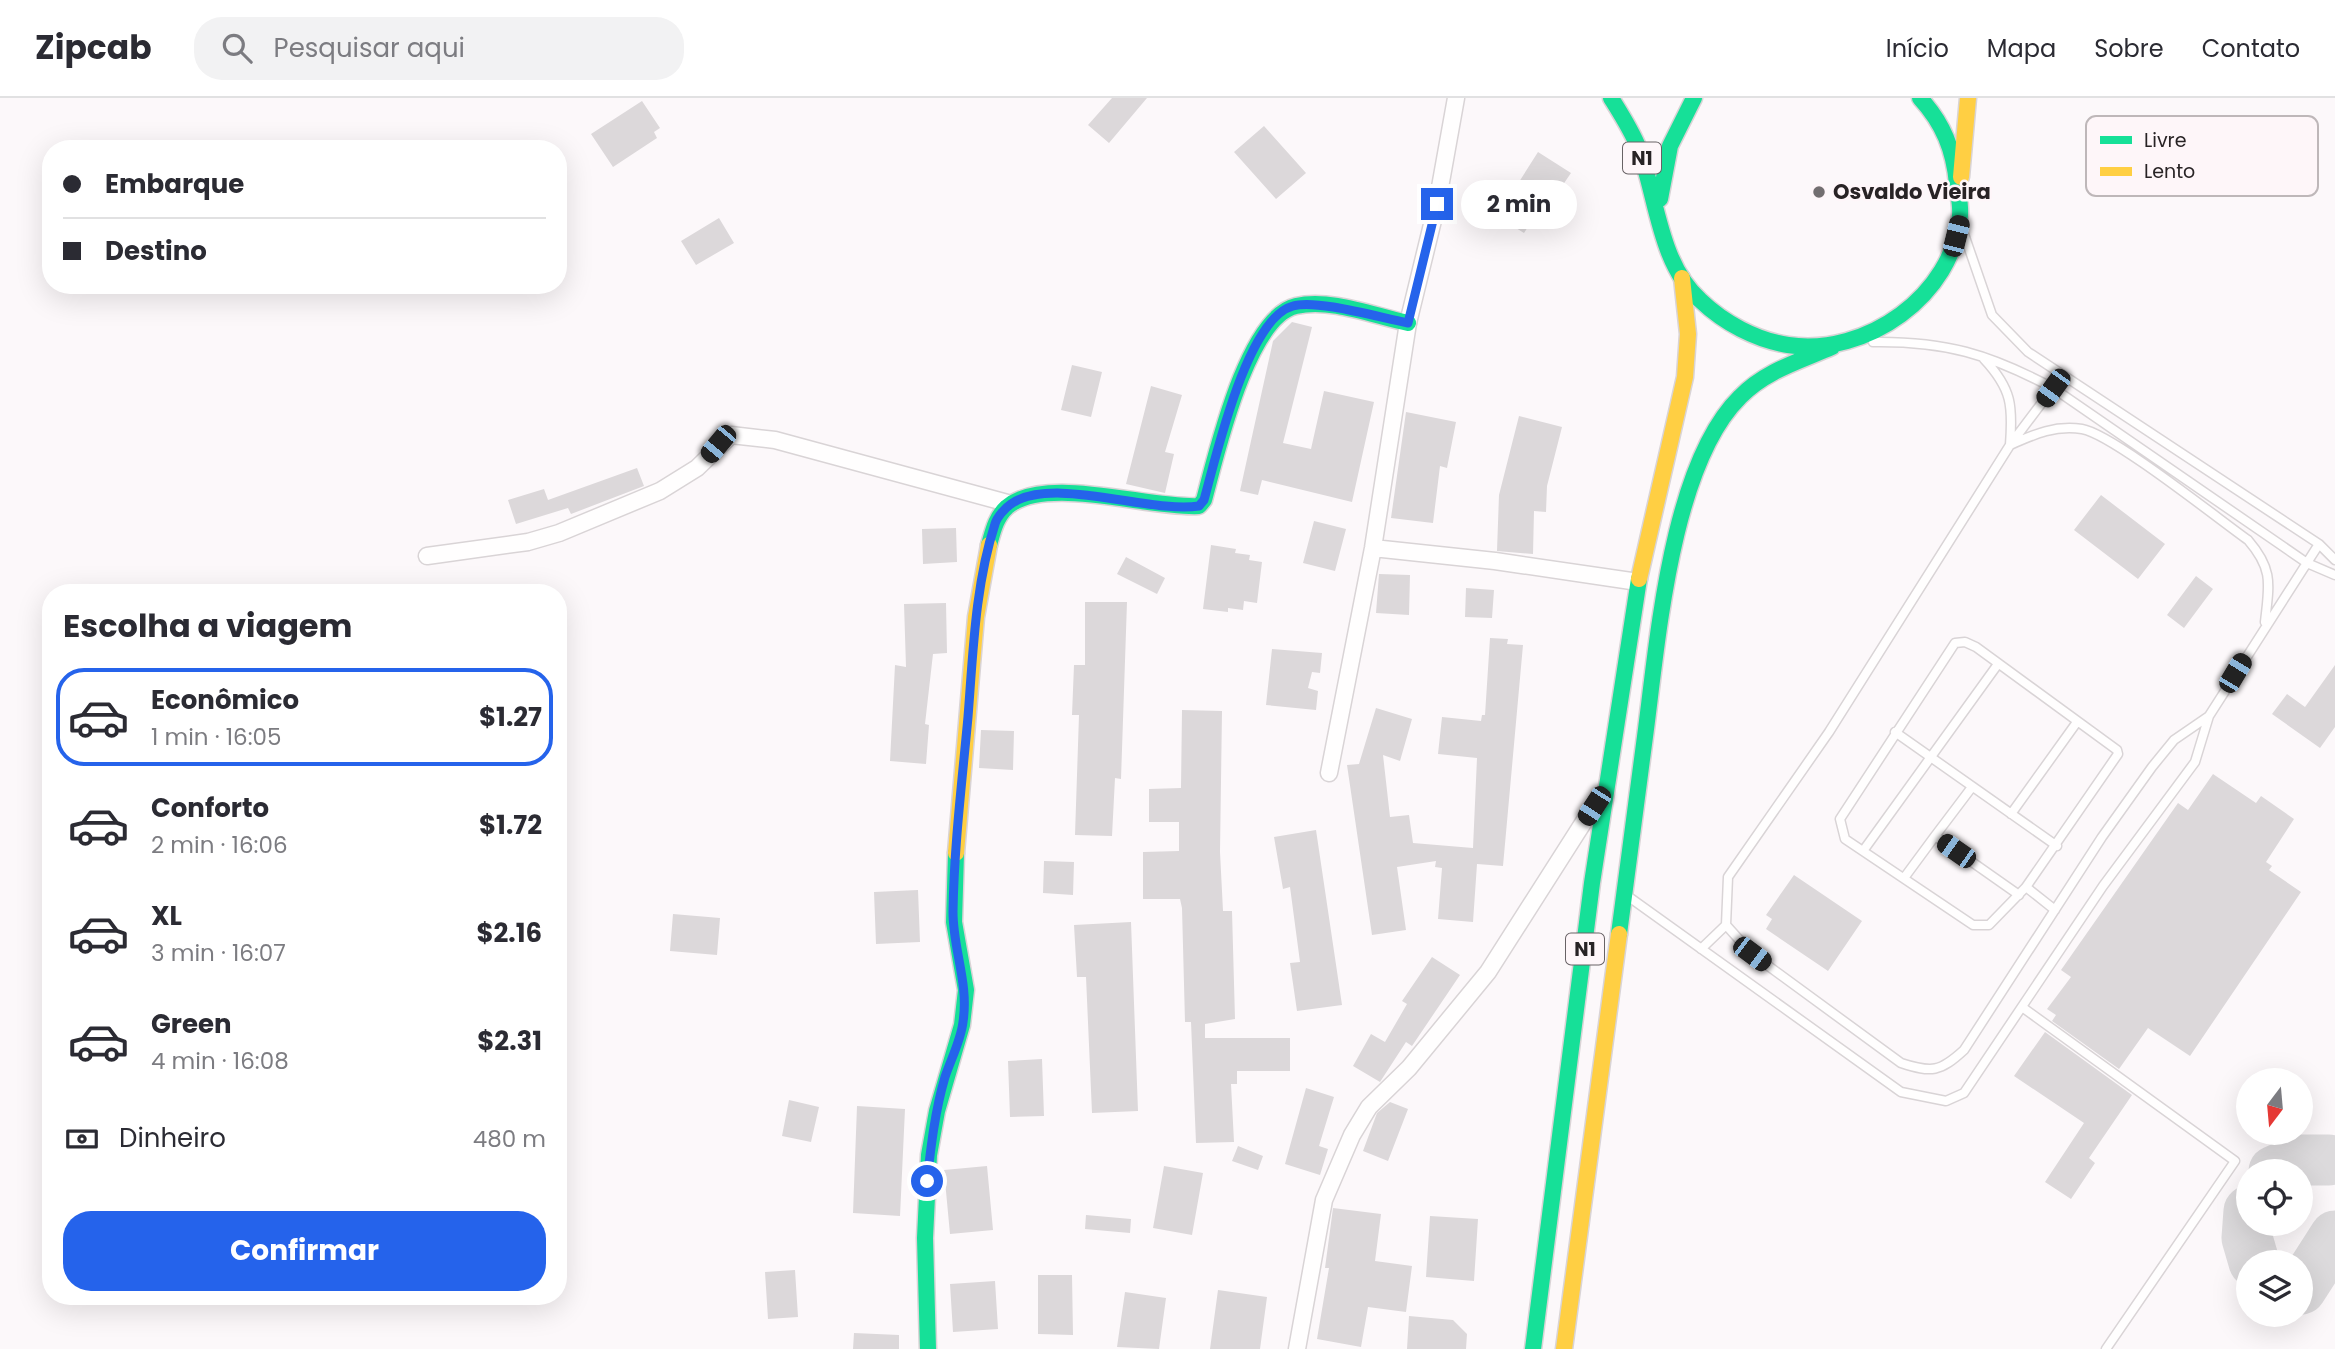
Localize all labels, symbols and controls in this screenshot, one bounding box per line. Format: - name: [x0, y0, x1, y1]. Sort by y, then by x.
- search box: [194, 17, 684, 80]
- text: Zipcab: [35, 24, 152, 71]
- icon: search: [218, 29, 256, 67]
- text: Pesquisar aqui: [274, 30, 465, 66]
- text: Início: [1886, 32, 1949, 65]
- text: Mapa: [1987, 32, 2056, 65]
- text: Sobre: [2094, 32, 2164, 65]
- text: Contato: [2202, 32, 2300, 65]
- legend: [2086, 116, 2318, 196]
- text: Livre: [2144, 127, 2186, 154]
- road number: N1: [1623, 142, 1661, 174]
- text: Lento: [2144, 158, 2195, 185]
- text: Embarque: [105, 166, 244, 202]
- place label: Osvaldo Vieira: [1833, 177, 1991, 206]
- callout: 2 min: [1462, 180, 1577, 228]
- marker: Osvaldo Vieira: [1811, 184, 1827, 200]
- route end: [1421, 188, 1453, 220]
- text: 2 min: [1487, 188, 1551, 220]
- car: [1941, 213, 1972, 259]
- text: Destino: [105, 233, 207, 269]
- car: [2033, 365, 2074, 411]
- car: [697, 421, 740, 467]
- text: Escolha a viagem: [63, 603, 352, 648]
- car: [2216, 650, 2255, 696]
- text: Econômico: [151, 682, 299, 718]
- icon: car: [67, 686, 130, 749]
- text: $1.27: [479, 699, 542, 735]
- text: 1 min · 16:05: [151, 721, 281, 753]
- car: [1574, 783, 1615, 829]
- text: Conforto: [151, 790, 269, 826]
- icon: car: [67, 794, 130, 857]
- text: $1.72: [479, 807, 542, 843]
- text: 2 min · 16:06: [151, 829, 288, 861]
- car: [1933, 830, 1980, 872]
- text: XL: [151, 898, 182, 934]
- icon: car: [67, 902, 130, 965]
- text: $2.16: [476, 915, 542, 951]
- car: [1729, 933, 1776, 975]
- road number: N1: [1566, 934, 1604, 964]
- text: 3 min · 16:07: [151, 937, 286, 969]
- text: Green: [151, 1006, 232, 1042]
- icon: car: [67, 1010, 130, 1073]
- text: $2.31: [477, 1023, 542, 1059]
- text: 4 min · 16:08: [151, 1045, 289, 1077]
- north arrow: [2236, 1068, 2314, 1144]
- map controls: [2236, 1068, 2313, 1327]
- icon: cash: [63, 1120, 101, 1158]
- text: Dinheiro: [119, 1120, 226, 1156]
- text: 480 m: [473, 1123, 546, 1155]
- button: locate: [2236, 1159, 2313, 1236]
- route start: [911, 1165, 943, 1197]
- button: Confirmar: [63, 1211, 546, 1291]
- button: layers: [2236, 1250, 2313, 1327]

